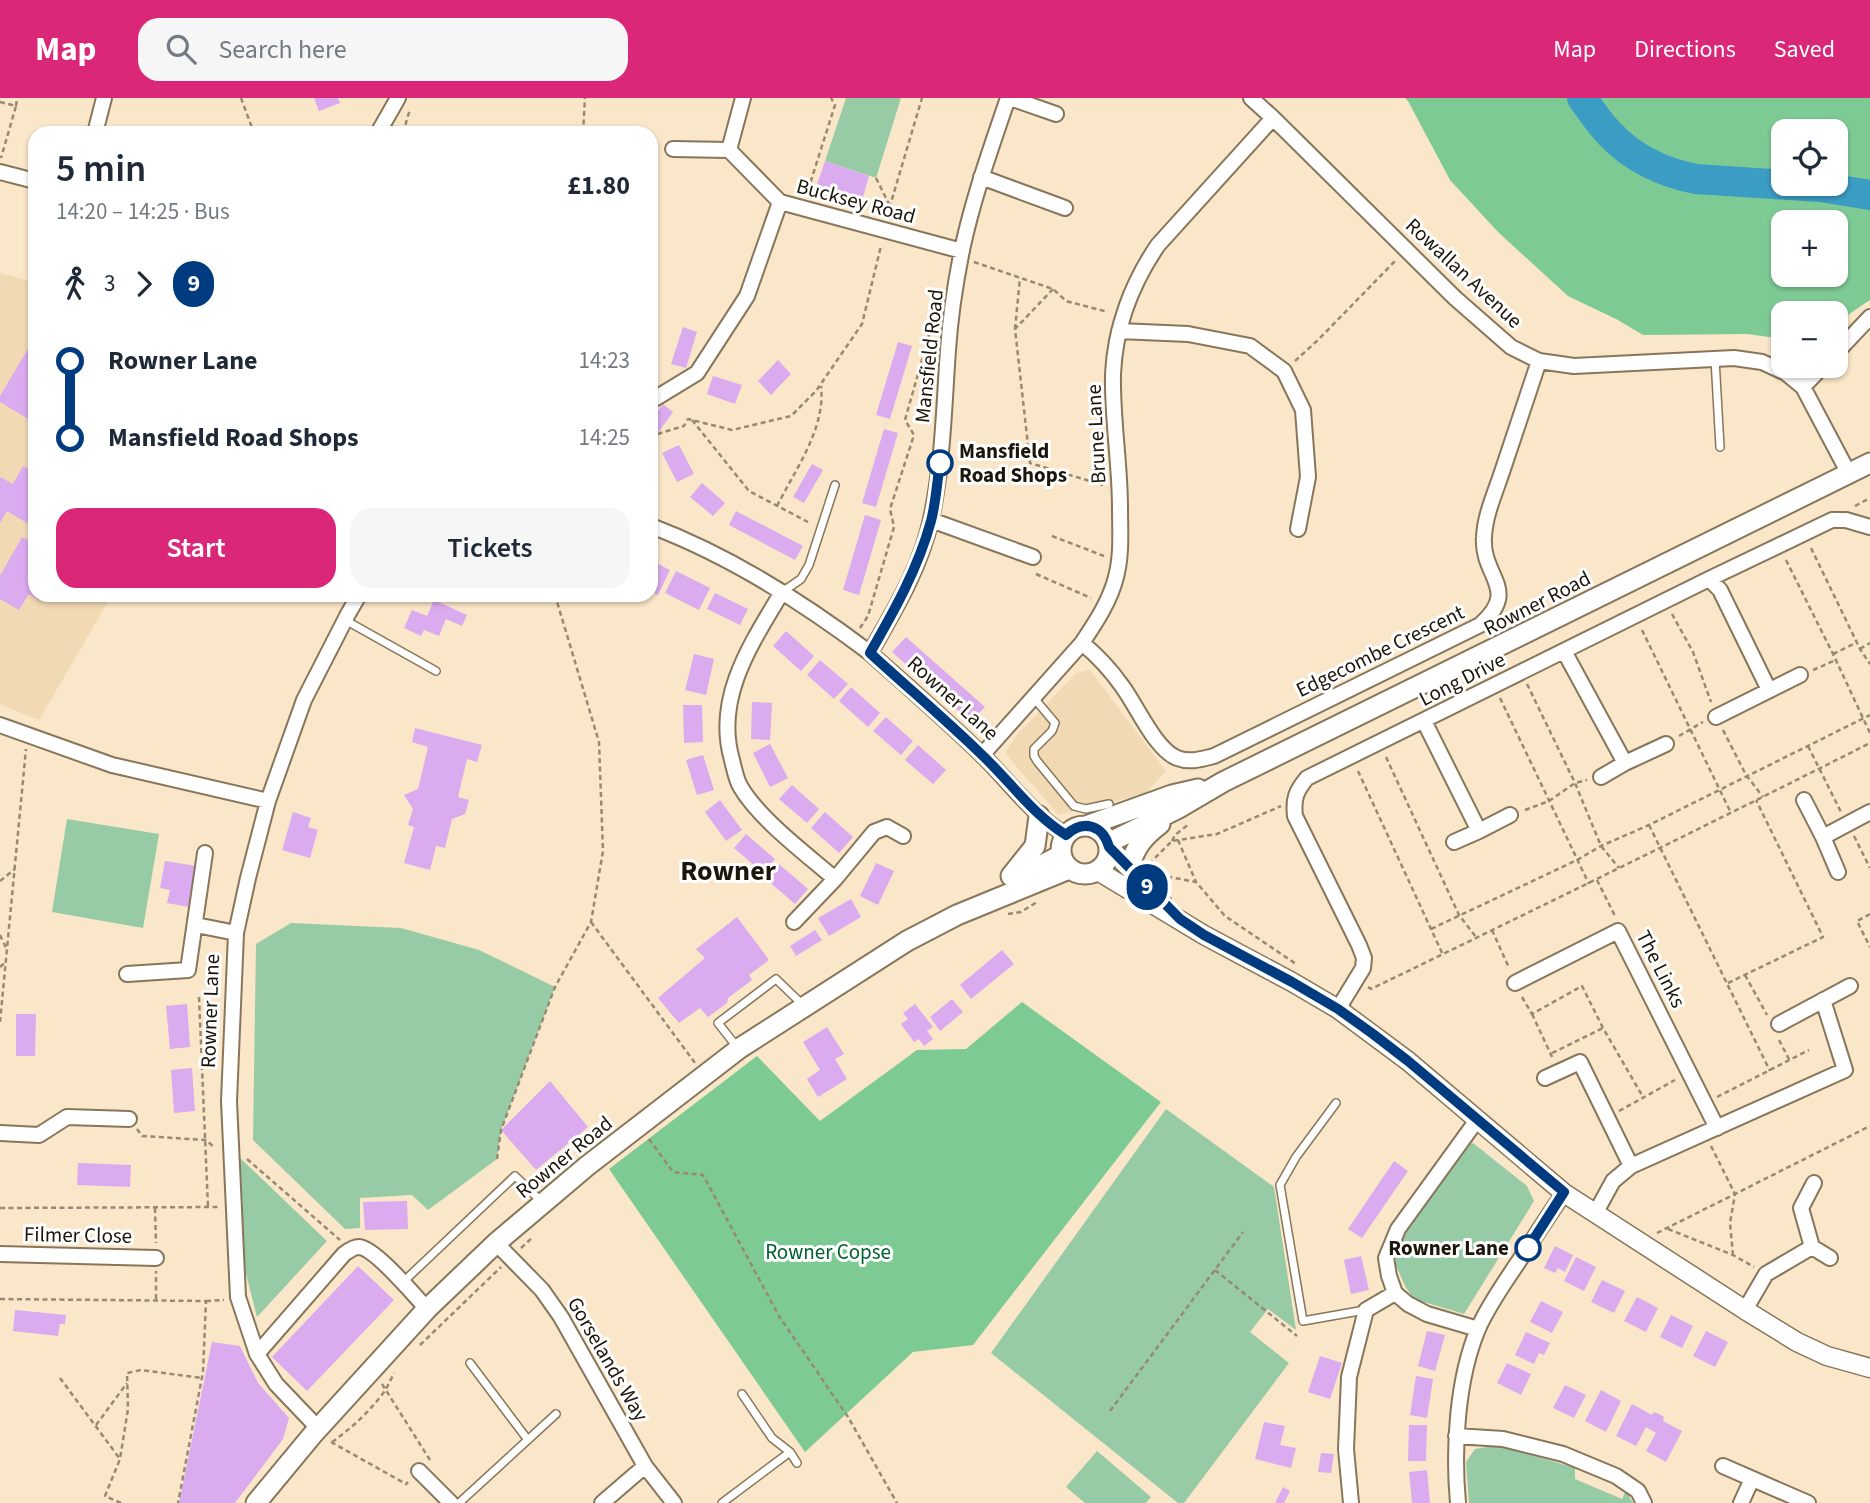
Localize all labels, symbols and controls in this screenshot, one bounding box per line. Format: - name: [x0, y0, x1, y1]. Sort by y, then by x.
- search box: [138, 18, 628, 81]
- text: Map: [35, 26, 96, 73]
- icon: search: [162, 30, 200, 68]
- text: Search here: [218, 31, 347, 68]
- text: Map: [1553, 32, 1596, 67]
- text: Directions: [1634, 32, 1736, 67]
- text: Saved: [1774, 32, 1835, 67]
- map controls: [1771, 119, 1848, 378]
- button: locate: [1771, 119, 1848, 196]
- text: 5 min: [56, 142, 146, 196]
- text: £1.80: [567, 167, 630, 204]
- street label: Bucksey Road: [793, 171, 919, 231]
- text: 14:20 – 14:25 · Bus: [56, 195, 230, 228]
- button: +: [1771, 210, 1848, 287]
- street label: Rowallan Avenue: [1399, 211, 1529, 335]
- icon: walk: [56, 265, 94, 303]
- icon: forward: [125, 265, 163, 303]
- text: 9: [187, 266, 200, 301]
- text: 3: [104, 267, 115, 300]
- street label: Mansfield Road: [907, 288, 951, 424]
- button: −: [1771, 301, 1848, 378]
- text: Rowner Lane: [108, 342, 257, 379]
- text: 14:23: [579, 344, 630, 377]
- street label: Brune Lane: [1078, 383, 1114, 485]
- text: Mansfield Road Shops: [108, 419, 359, 456]
- text: 14:25: [579, 421, 630, 454]
- place label: Mansfield Road Shops: [959, 436, 1067, 490]
- marker: Mansfield Road Shops: [927, 450, 953, 476]
- button: Start: [56, 508, 336, 588]
- button: Tickets: [350, 508, 630, 588]
- street label: Rowner Road: [1478, 563, 1596, 643]
- street label: Edgecombe Crescent: [1291, 597, 1469, 705]
- street label: Long Drive: [1414, 644, 1510, 714]
- street label: Rowner Lane: [901, 649, 1005, 747]
- district label: Rowner: [680, 851, 777, 891]
- line badge: 9: [1124, 864, 1170, 910]
- text: 9: [1141, 869, 1153, 904]
- street label: The Links: [1629, 925, 1693, 1013]
- street label: Rowner Lane: [193, 953, 227, 1069]
- street label: Rowner Road: [509, 1109, 619, 1205]
- street label: Filmer Close: [24, 1219, 132, 1251]
- place label: Rowner Lane: [1388, 1233, 1509, 1263]
- marker: Rowner Lane: [1515, 1235, 1541, 1261]
- park label: Rowner Copse: [765, 1237, 891, 1267]
- street label: Gorselands Way: [560, 1291, 656, 1427]

